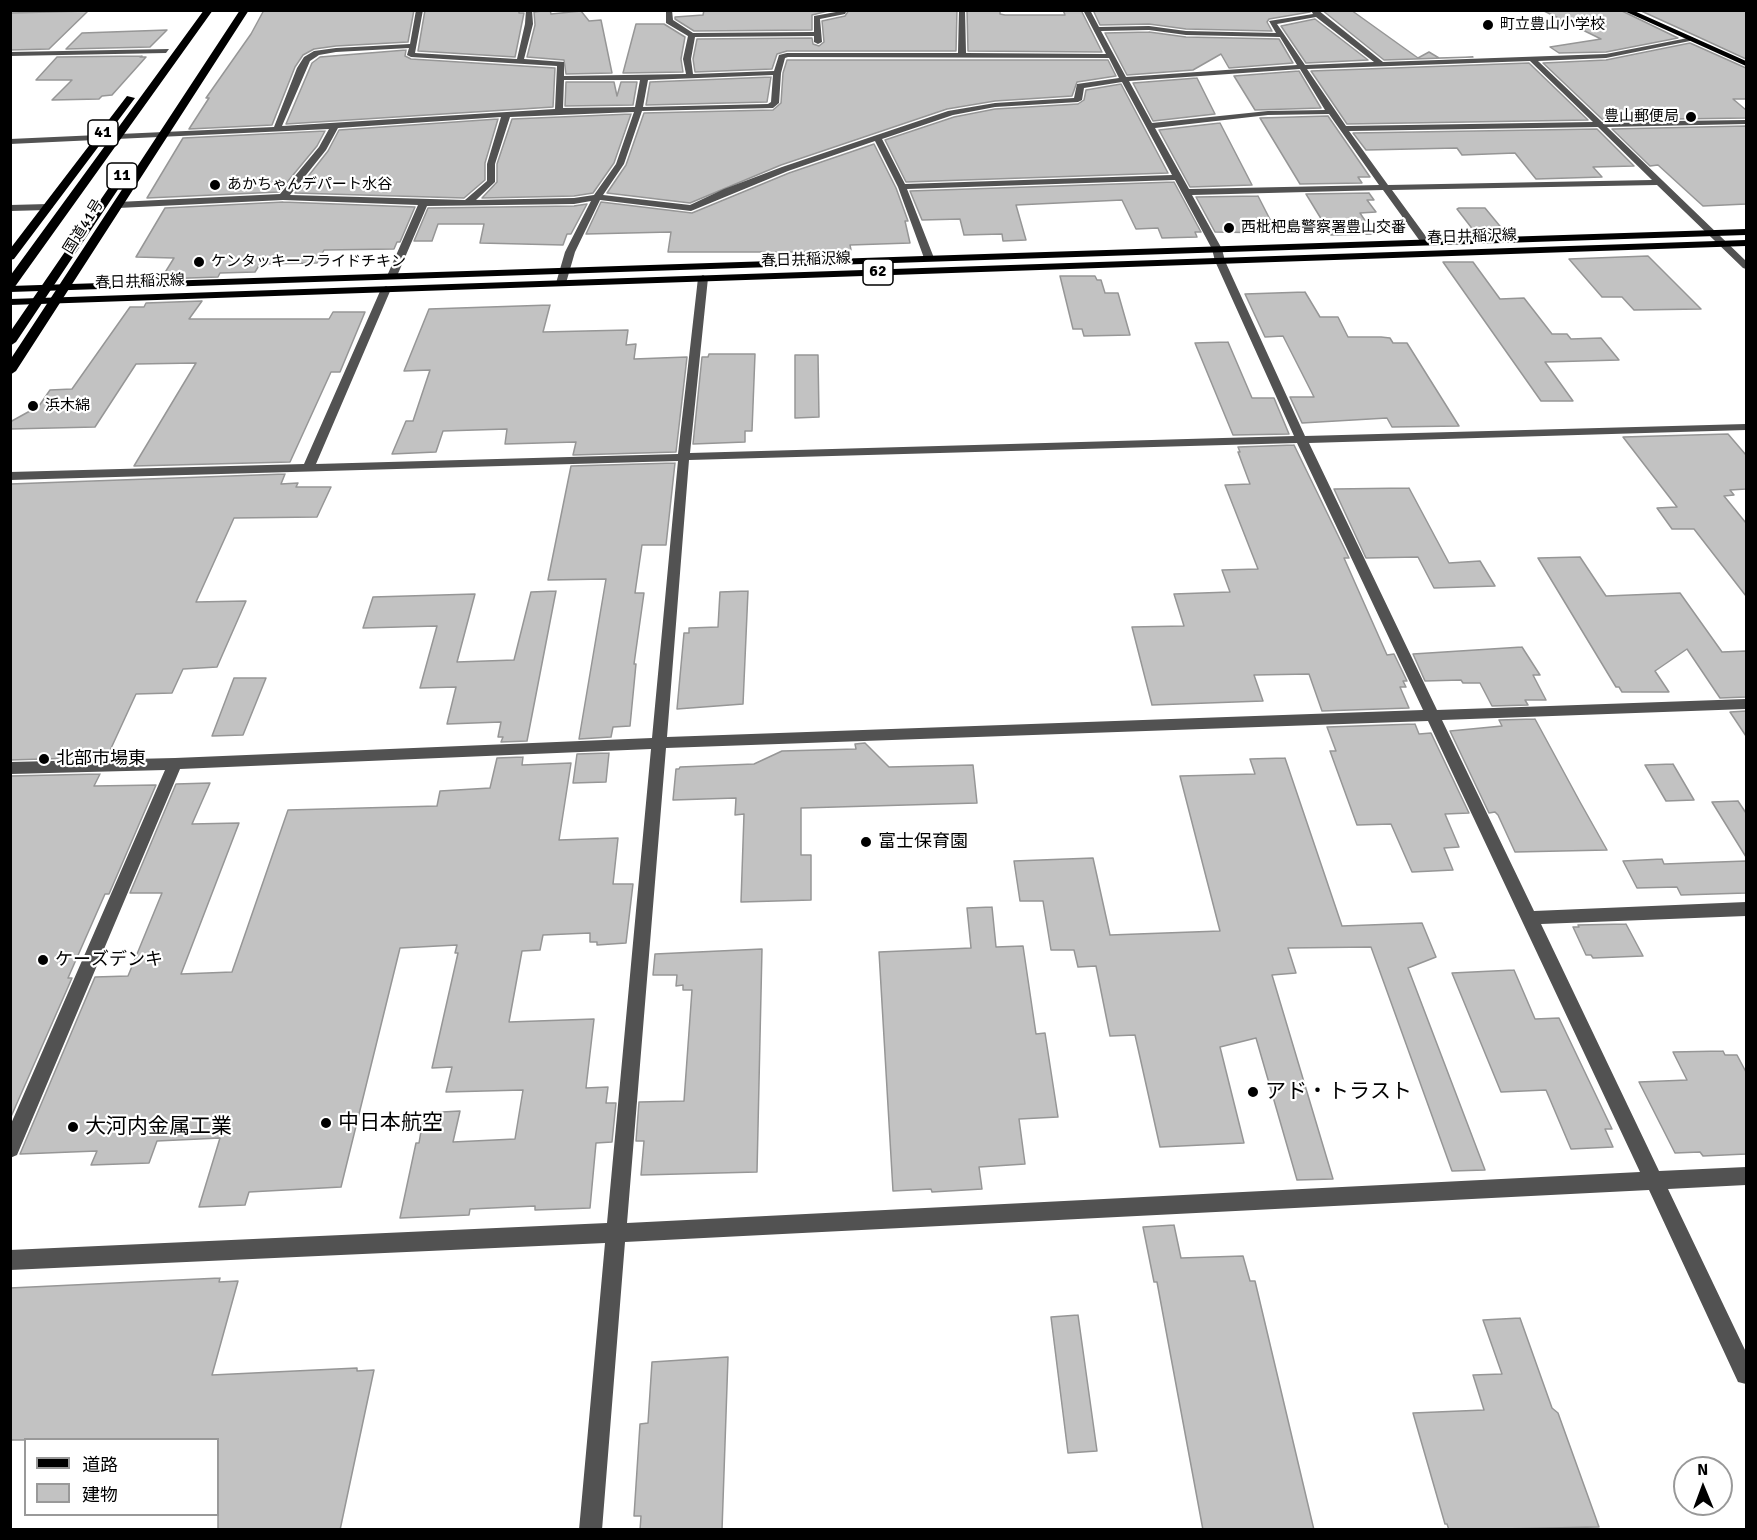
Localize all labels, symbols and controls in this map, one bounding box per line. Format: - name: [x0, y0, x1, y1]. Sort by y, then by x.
- place label: 町立豊山小学校: [1500, 16, 1605, 34]
- marker: 町立豊山小学校: [1481, 18, 1495, 32]
- place label: 豊山郵便局: [1604, 108, 1679, 126]
- marker: 豊山郵便局: [1684, 110, 1698, 124]
- road number: 41: [88, 120, 118, 146]
- road number: 11: [107, 163, 137, 189]
- place label: あかちゃんデパート水谷: [227, 176, 392, 194]
- marker: あかちゃんデパート水谷: [208, 178, 222, 192]
- street label: 国道41号: [60, 196, 108, 258]
- place label: 西枇杷島警察署豊山交番: [1241, 219, 1406, 237]
- marker: 西枇杷島警察署豊山交番: [1222, 221, 1236, 235]
- street label: 春日井稲沢線: [1427, 226, 1517, 248]
- street label: 春日井稲沢線: [761, 249, 851, 271]
- place label: ケンタッキーフライドチキン: [211, 253, 406, 271]
- marker: ケンタッキーフライドチキン: [192, 255, 206, 269]
- road number: 62: [863, 259, 893, 285]
- street label: 春日井稲沢線: [95, 271, 185, 293]
- place label: 浜木綿: [45, 397, 90, 415]
- marker: 浜木綿: [26, 399, 40, 413]
- place label: 北部市場東: [56, 748, 146, 770]
- marker: 北部市場東: [37, 752, 51, 766]
- place label: 富士保育園: [878, 831, 968, 853]
- marker: 富士保育園: [859, 835, 873, 849]
- place label: ケーズデンキ: [55, 949, 163, 971]
- marker: ケーズデンキ: [36, 953, 50, 967]
- place label: アド・トラスト: [1265, 1079, 1412, 1105]
- marker: アド・トラスト: [1246, 1085, 1260, 1099]
- place label: 中日本航空: [338, 1110, 443, 1136]
- place label: 大河内金属工業: [85, 1114, 232, 1140]
- marker: 中日本航空: [319, 1116, 333, 1130]
- marker: 大河内金属工業: [66, 1120, 80, 1134]
- legend: [24, 1438, 219, 1516]
- text: 道路: [82, 1454, 118, 1476]
- north arrow: [1673, 1456, 1733, 1516]
- text: N: [1697, 1460, 1708, 1480]
- text: 建物: [82, 1484, 118, 1506]

